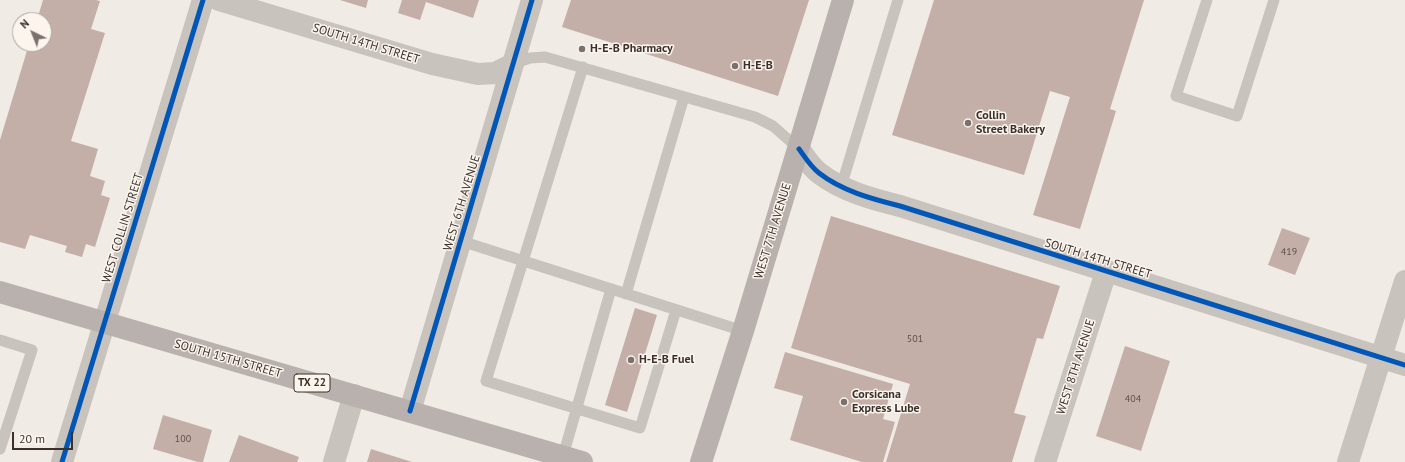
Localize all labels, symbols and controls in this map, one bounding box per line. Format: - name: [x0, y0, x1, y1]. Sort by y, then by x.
- north arrow: [12, 12, 52, 52]
- text: N: [17, 16, 32, 32]
- street label: SOUTH 14TH STREET: [311, 21, 421, 67]
- place label: H-E-B Pharmacy: [590, 42, 673, 56]
- marker: H-E-B Pharmacy: [577, 44, 587, 54]
- place label: H-E-B: [743, 59, 773, 73]
- marker: H-E-B: [730, 61, 740, 71]
- place label: Collin Street Bakery: [976, 109, 1045, 137]
- marker: Collin Street Bakery: [963, 118, 973, 128]
- street label: WEST 6TH AVENUE: [441, 153, 483, 253]
- street label: WEST COLLIN STREET: [99, 171, 147, 285]
- street label: WEST 7TH AVENUE: [752, 181, 794, 281]
- street label: SOUTH 14TH STREET: [1043, 236, 1153, 282]
- house number: 419: [1281, 246, 1297, 258]
- street label: WEST 8TH AVENUE: [1054, 318, 1098, 416]
- house number: 501: [907, 333, 923, 345]
- street label: SOUTH 15TH STREET: [173, 337, 283, 381]
- place label: H-E-B Fuel: [639, 353, 694, 367]
- marker: H-E-B Fuel: [626, 355, 636, 365]
- road number: TX 22: [294, 374, 330, 392]
- place label: Corsicana Express Lube: [852, 388, 920, 416]
- house number: 404: [1125, 393, 1141, 405]
- marker: Corsicana Express Lube: [839, 397, 849, 407]
- scale bar: [14, 424, 75, 450]
- text: 20 m: [19, 431, 45, 446]
- house number: 100: [175, 433, 191, 445]

